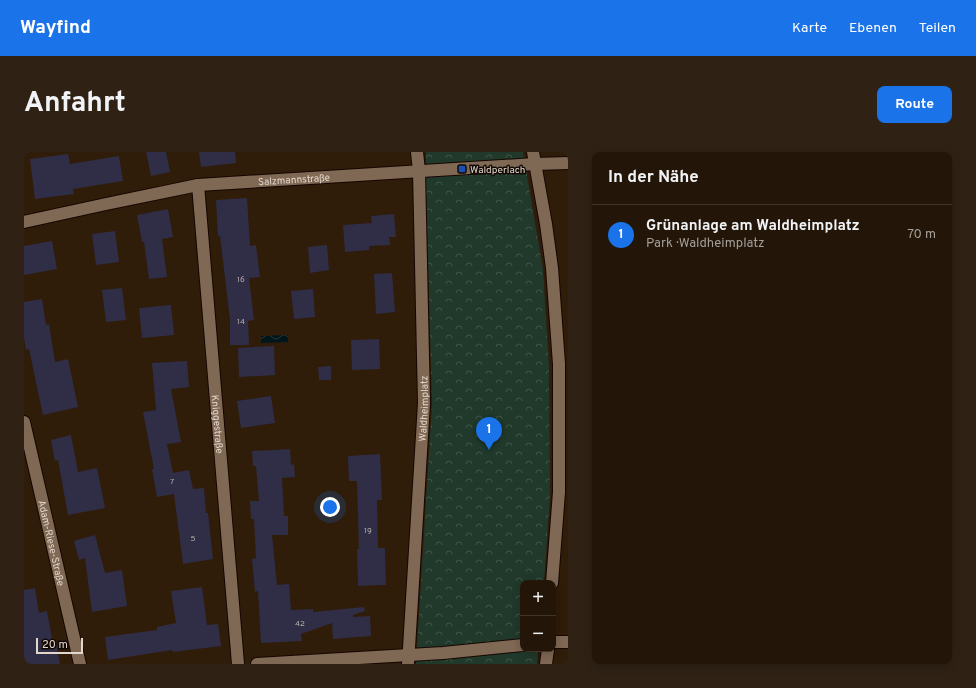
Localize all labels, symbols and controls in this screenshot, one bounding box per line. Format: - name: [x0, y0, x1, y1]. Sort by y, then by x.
- text: Wayfind: [20, 16, 91, 40]
- text: Karte: [792, 20, 827, 37]
- text: Ebenen: [849, 20, 897, 37]
- text: Teilen: [919, 20, 956, 37]
- text: Anfahrt: [24, 86, 126, 122]
- button: Route: [877, 86, 952, 123]
- marker: Waldperlach: [457, 164, 467, 174]
- place label: Waldperlach: [470, 164, 525, 177]
- text: In der Nähe: [608, 167, 699, 189]
- street label: Salzmannstraße: [258, 172, 330, 189]
- text: Grünanlage am Waldheimplatz: [646, 217, 860, 236]
- text: 1: [618, 227, 624, 243]
- text: 70 m: [907, 227, 936, 243]
- text: Park · Waldheimplatz: [646, 236, 765, 252]
- house number: 16: [237, 275, 245, 285]
- house number: 14: [237, 317, 245, 327]
- street label: Waldheimplatz: [417, 375, 432, 442]
- street label: Kniggestraße: [208, 394, 225, 454]
- pin: 1: [476, 417, 502, 450]
- house number: 7: [170, 477, 174, 487]
- your location: [320, 497, 340, 517]
- street label: Adam-Riese-Straße: [34, 499, 67, 587]
- house number: 19: [364, 526, 372, 536]
- house number: 5: [191, 534, 196, 544]
- map controls: [520, 580, 556, 652]
- button: +: [520, 580, 556, 616]
- button: −: [520, 616, 556, 652]
- house number: 42: [295, 619, 305, 629]
- scale bar: [36, 636, 83, 655]
- text: 20 m: [42, 638, 68, 652]

